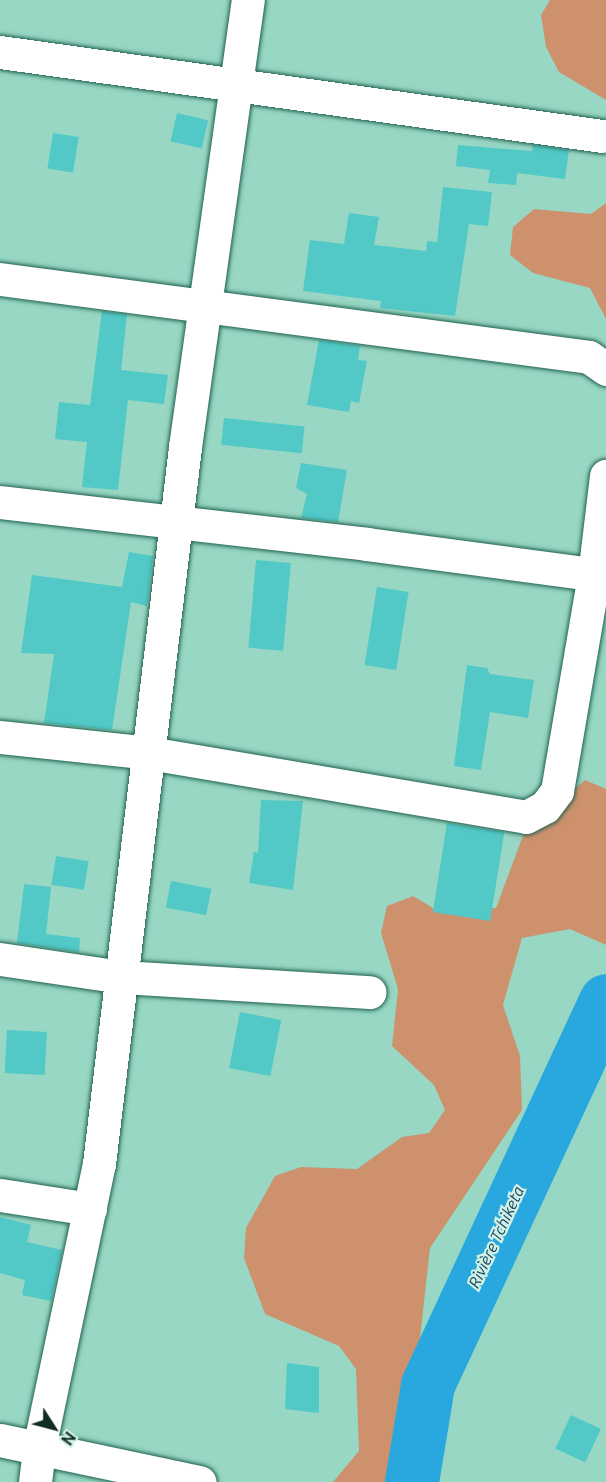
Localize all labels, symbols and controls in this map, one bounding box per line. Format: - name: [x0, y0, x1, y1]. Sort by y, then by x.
- water label: Rivière Tchiketa: [464, 1183, 528, 1291]
- north arrow: [24, 1398, 84, 1458]
- text: N: [58, 1428, 79, 1449]

